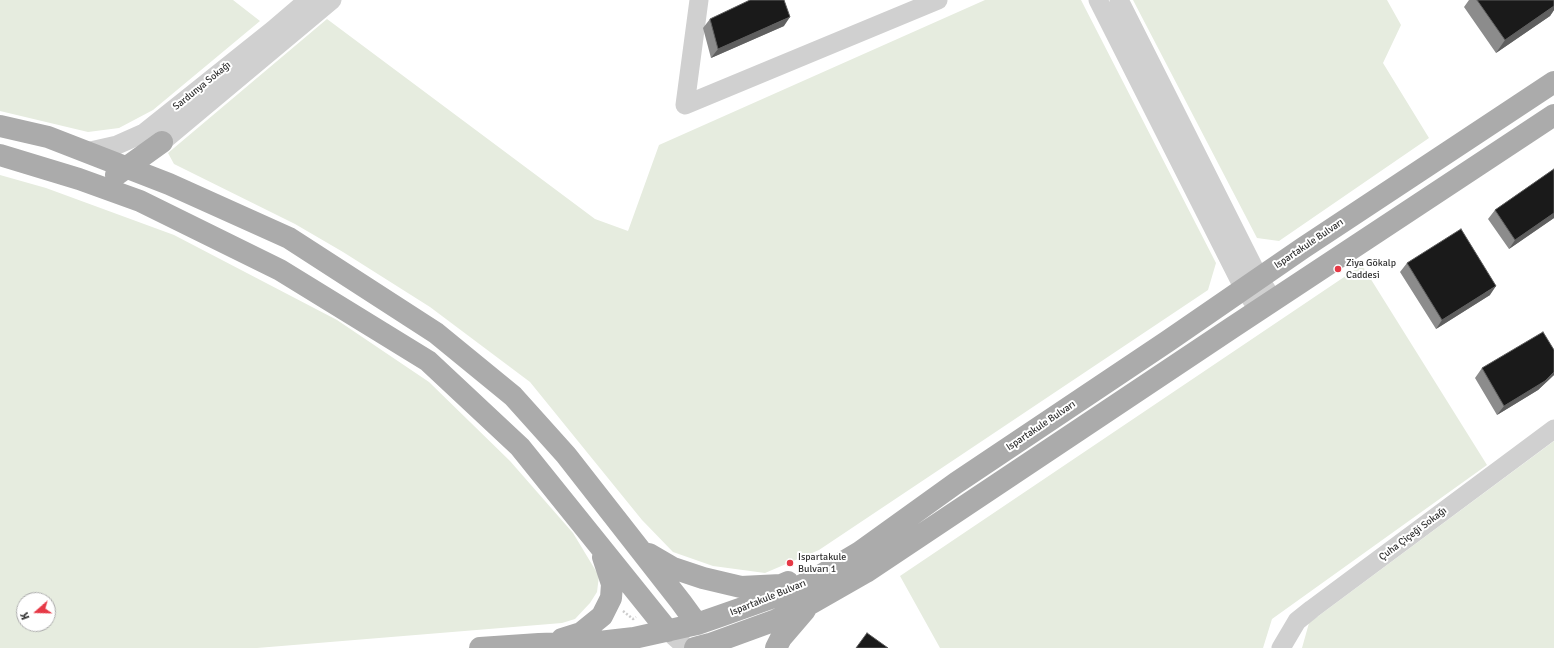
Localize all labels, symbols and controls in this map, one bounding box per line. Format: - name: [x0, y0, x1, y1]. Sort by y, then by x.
- street label: Sardunya Sokağı: [171, 59, 233, 113]
- street label: Ispartakule Bulvarı: [1272, 216, 1346, 272]
- place label: Ziya Gökalp Caddesi: [1346, 257, 1396, 280]
- marker: Ziya Gökalp Caddesi: [1333, 264, 1343, 274]
- street label: Ispartakule Bulvarı: [1004, 398, 1078, 454]
- street label: Çuha Çiçeği Sokağı: [1377, 505, 1449, 563]
- place label: Ispartakule Bulvarı 1: [798, 551, 846, 574]
- marker: Ispartakule Bulvarı 1: [785, 558, 795, 568]
- street label: Ispartakule Bulvarı: [728, 577, 808, 619]
- north arrow: [16, 592, 56, 632]
- text: K: [18, 611, 32, 621]

